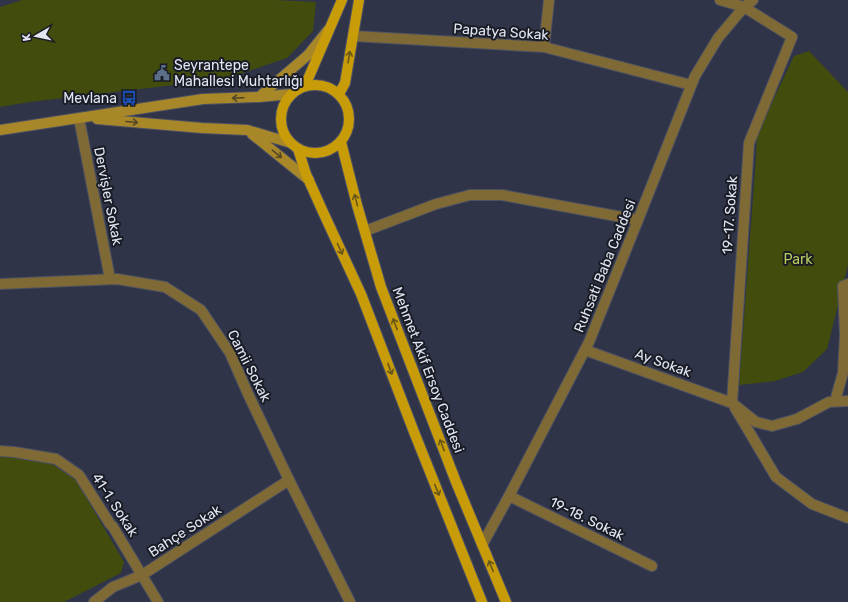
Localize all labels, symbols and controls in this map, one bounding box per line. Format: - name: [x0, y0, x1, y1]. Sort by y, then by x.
- north arrow: [16, 16, 56, 56]
- street label: Papatya Sokak: [453, 20, 550, 44]
- text: K: [20, 32, 34, 42]
- one-way arrow: [345, 51, 353, 64]
- place label: Seyrantepe Mahallesi Muhtarlığı: [174, 57, 303, 90]
- public building icon: Seyrantepe Mahallesi Muhtarlığı: [153, 64, 171, 82]
- bus stop icon: Mevlana: [120, 89, 138, 107]
- place label: Mevlana: [63, 90, 117, 107]
- one-way arrow: [232, 94, 245, 101]
- one-way arrow: [125, 119, 138, 126]
- street label: Dervişler Sokak: [90, 146, 126, 247]
- one-way arrow: [272, 150, 283, 159]
- street label: 19-17. Sokak: [719, 175, 741, 255]
- one-way arrow: [352, 194, 359, 207]
- street label: Ruhsati Baba Caddesi: [571, 197, 639, 335]
- one-way arrow: [337, 243, 344, 255]
- park label: Park: [783, 251, 813, 268]
- street label: Mehmet Akif Ersoy Caddesi: [388, 285, 468, 455]
- one-way arrow: [391, 318, 399, 330]
- street label: Camii Sokak: [224, 327, 275, 406]
- street label: Ay Sokak: [633, 345, 694, 381]
- one-way arrow: [386, 363, 394, 375]
- one-way arrow: [438, 440, 446, 452]
- street label: 41-1. Sokak: [88, 470, 142, 541]
- one-way arrow: [434, 484, 442, 496]
- street label: 19-18. Sokak: [547, 494, 628, 545]
- street label: Bahçe Sokak: [145, 501, 225, 561]
- one-way arrow: [486, 560, 494, 572]

